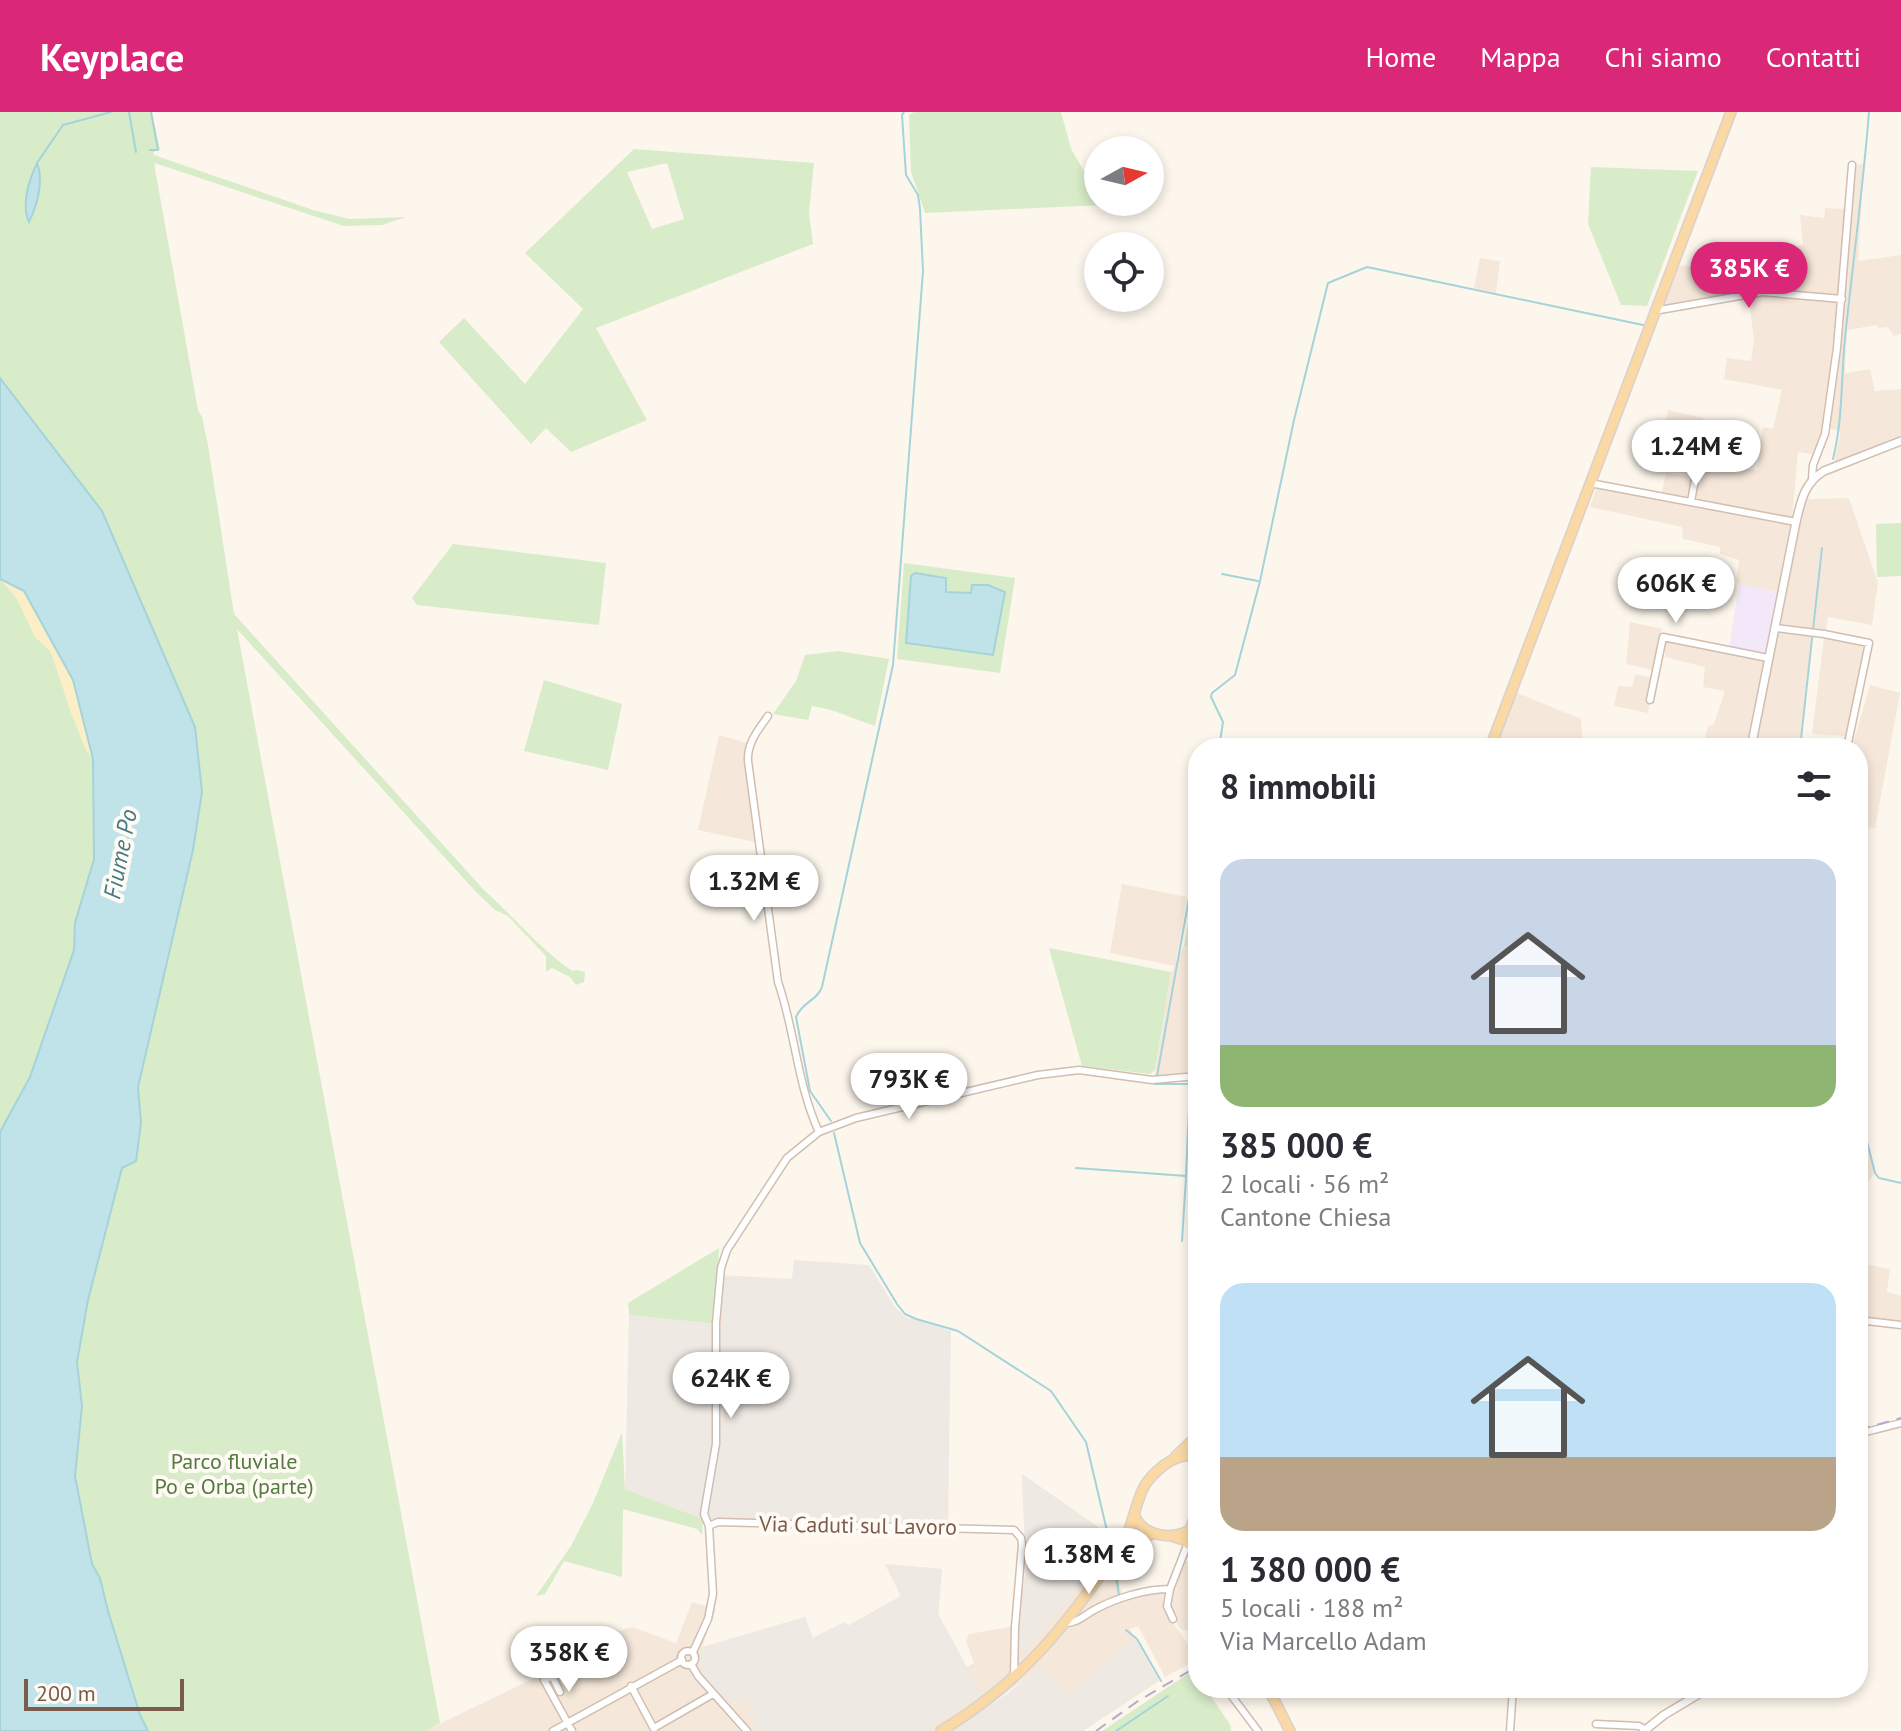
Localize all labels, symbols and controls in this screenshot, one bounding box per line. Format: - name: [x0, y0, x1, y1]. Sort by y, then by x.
- text: Keyplace: [40, 32, 184, 81]
- text: Home: [1366, 38, 1436, 75]
- text: Mappa: [1480, 38, 1561, 75]
- text: Chi siamo: [1605, 38, 1722, 75]
- text: Contatti: [1766, 38, 1861, 75]
- north arrow: [1084, 136, 1164, 216]
- map controls: [1084, 136, 1164, 312]
- button: locate: [1084, 232, 1164, 312]
- pin: 385K €: [1684, 242, 1814, 310]
- text: 385K €: [1709, 251, 1789, 284]
- pin: 1.24M €: [1622, 420, 1770, 488]
- text: 1.24M €: [1650, 429, 1742, 462]
- pin: 606K €: [1611, 557, 1741, 625]
- text: 606K €: [1636, 566, 1716, 599]
- text: 8 immobili: [1220, 764, 1377, 808]
- icon: filters: [1792, 764, 1836, 808]
- water label: Fiume Po: [96, 806, 144, 902]
- pin: 1.32M €: [680, 855, 828, 923]
- text: 1.32M €: [708, 864, 800, 897]
- icon: home: [1456, 911, 1600, 1055]
- pin: 793K €: [844, 1053, 974, 1121]
- text: 793K €: [869, 1062, 949, 1095]
- text: 385 000 €: [1220, 1123, 1372, 1167]
- text: 2 locali · 56 m²: [1220, 1167, 1389, 1200]
- text: Cantone Chiesa: [1220, 1200, 1391, 1233]
- icon: home: [1456, 1335, 1600, 1479]
- pin: 624K €: [666, 1352, 796, 1420]
- text: 624K €: [691, 1361, 771, 1394]
- park label: Parco fluviale Po e Orba (parte): [154, 1447, 314, 1500]
- street label: Via Caduti sul Lavoro: [758, 1509, 957, 1541]
- pin: 1.38M €: [1015, 1528, 1163, 1596]
- text: 1.38M €: [1043, 1537, 1135, 1570]
- text: 1 380 000 €: [1220, 1547, 1400, 1591]
- text: 5 locali · 188 m²: [1220, 1591, 1403, 1624]
- text: Via Marcello Adam: [1220, 1624, 1427, 1657]
- pin: 358K €: [504, 1626, 634, 1694]
- text: 358K €: [529, 1635, 609, 1668]
- scale bar: [24, 1675, 184, 1711]
- text: 200 m: [36, 1679, 96, 1707]

